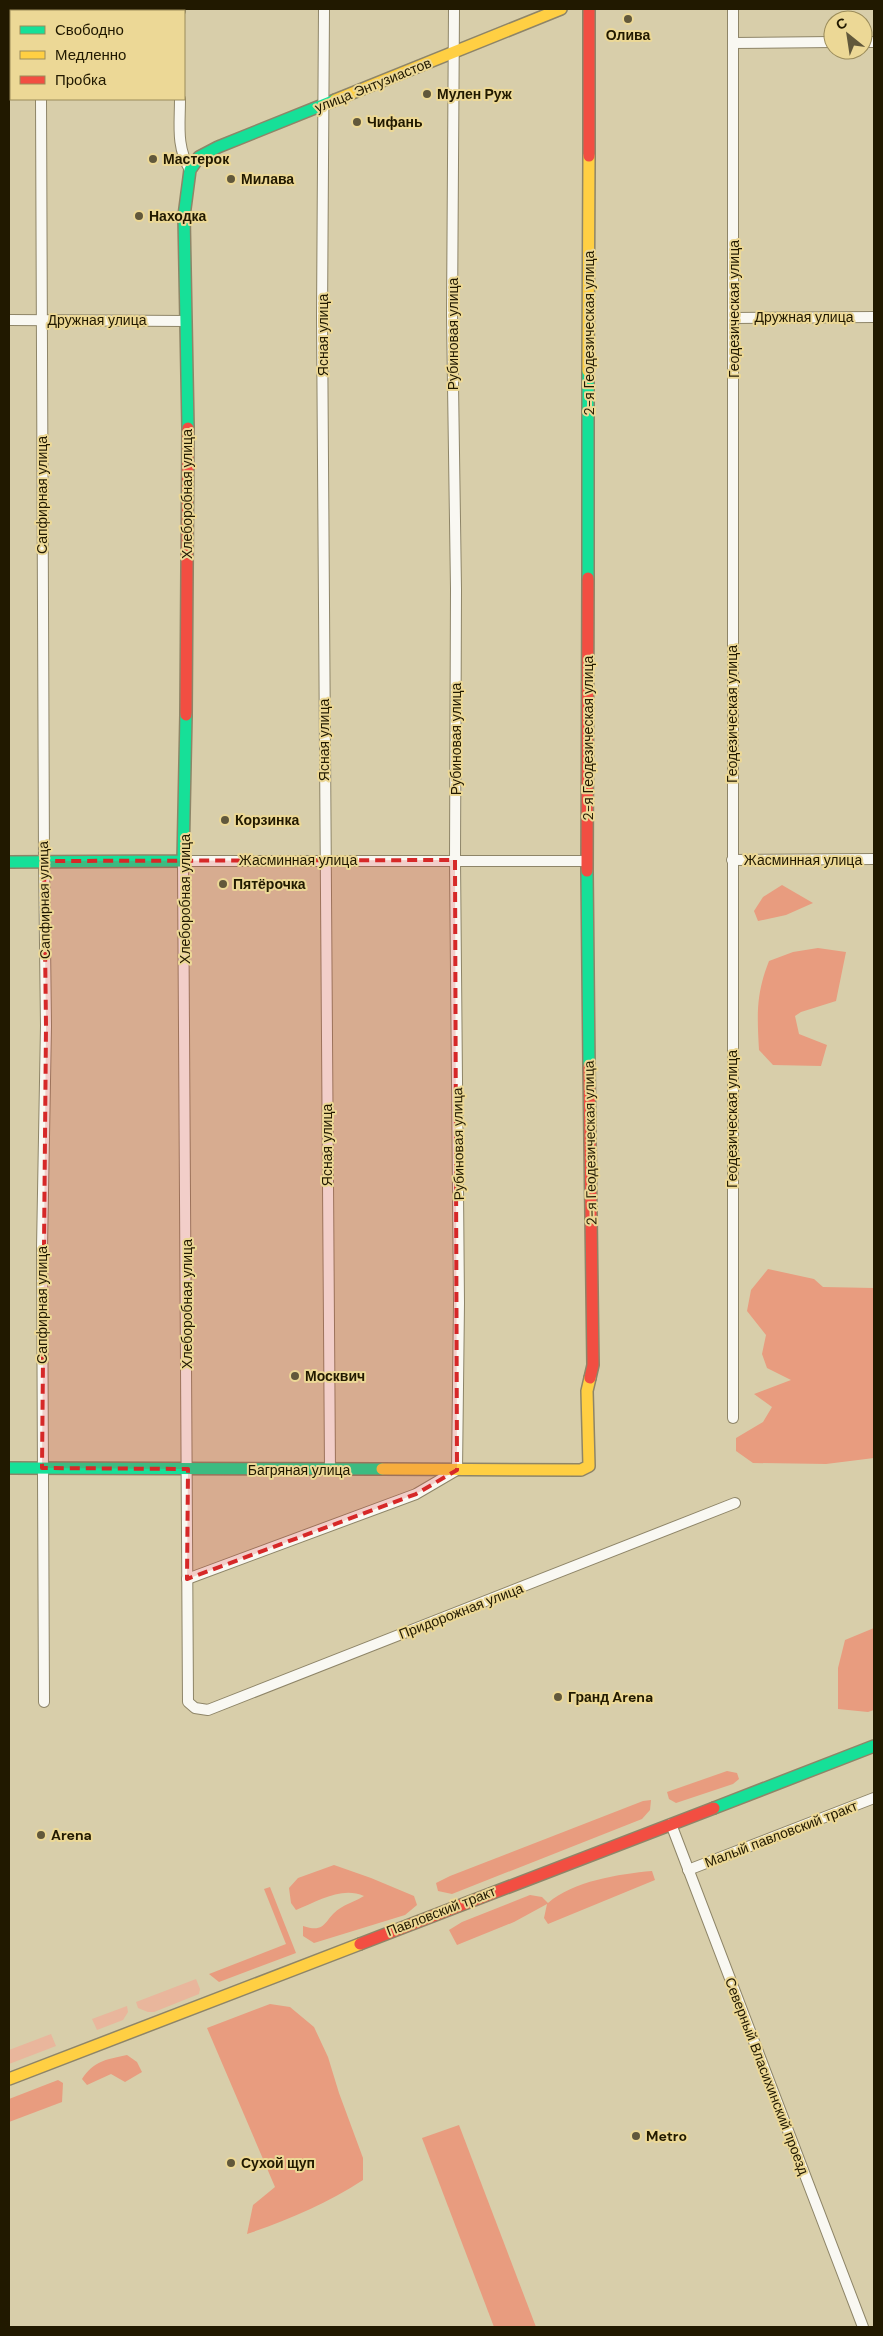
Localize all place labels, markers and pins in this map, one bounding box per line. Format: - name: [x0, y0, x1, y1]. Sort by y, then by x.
- marker: Олива: [622, 13, 634, 25]
- place label: Олива: [606, 26, 650, 44]
- place label: Мулен Руж: [437, 85, 513, 103]
- marker: Мулен Руж: [421, 88, 433, 100]
- place label: Чифань: [367, 113, 423, 131]
- marker: Чифань: [351, 116, 363, 128]
- place label: Мастерок: [163, 150, 230, 168]
- marker: Мастерок: [147, 153, 159, 165]
- place label: Милава: [241, 170, 294, 188]
- marker: Милава: [225, 173, 237, 185]
- place label: Находка: [149, 207, 207, 225]
- marker: Находка: [133, 210, 145, 222]
- place label: Корзинка: [235, 811, 299, 829]
- marker: Корзинка: [219, 814, 231, 826]
- place label: Пятёрочка: [233, 875, 306, 893]
- marker: Пятёрочка: [217, 878, 229, 890]
- place label: Москвич: [305, 1367, 365, 1385]
- marker: Москвич: [289, 1370, 301, 1382]
- place label: Гранд Arena: [568, 1688, 653, 1706]
- marker: Гранд Arena: [552, 1691, 564, 1703]
- place label: Arena: [51, 1826, 92, 1844]
- marker: Arena: [35, 1829, 47, 1841]
- place label: Metro: [646, 2127, 687, 2145]
- marker: Metro: [630, 2130, 642, 2142]
- place label: Сухой щуп: [241, 2154, 315, 2172]
- marker: Сухой щуп: [225, 2157, 237, 2169]

